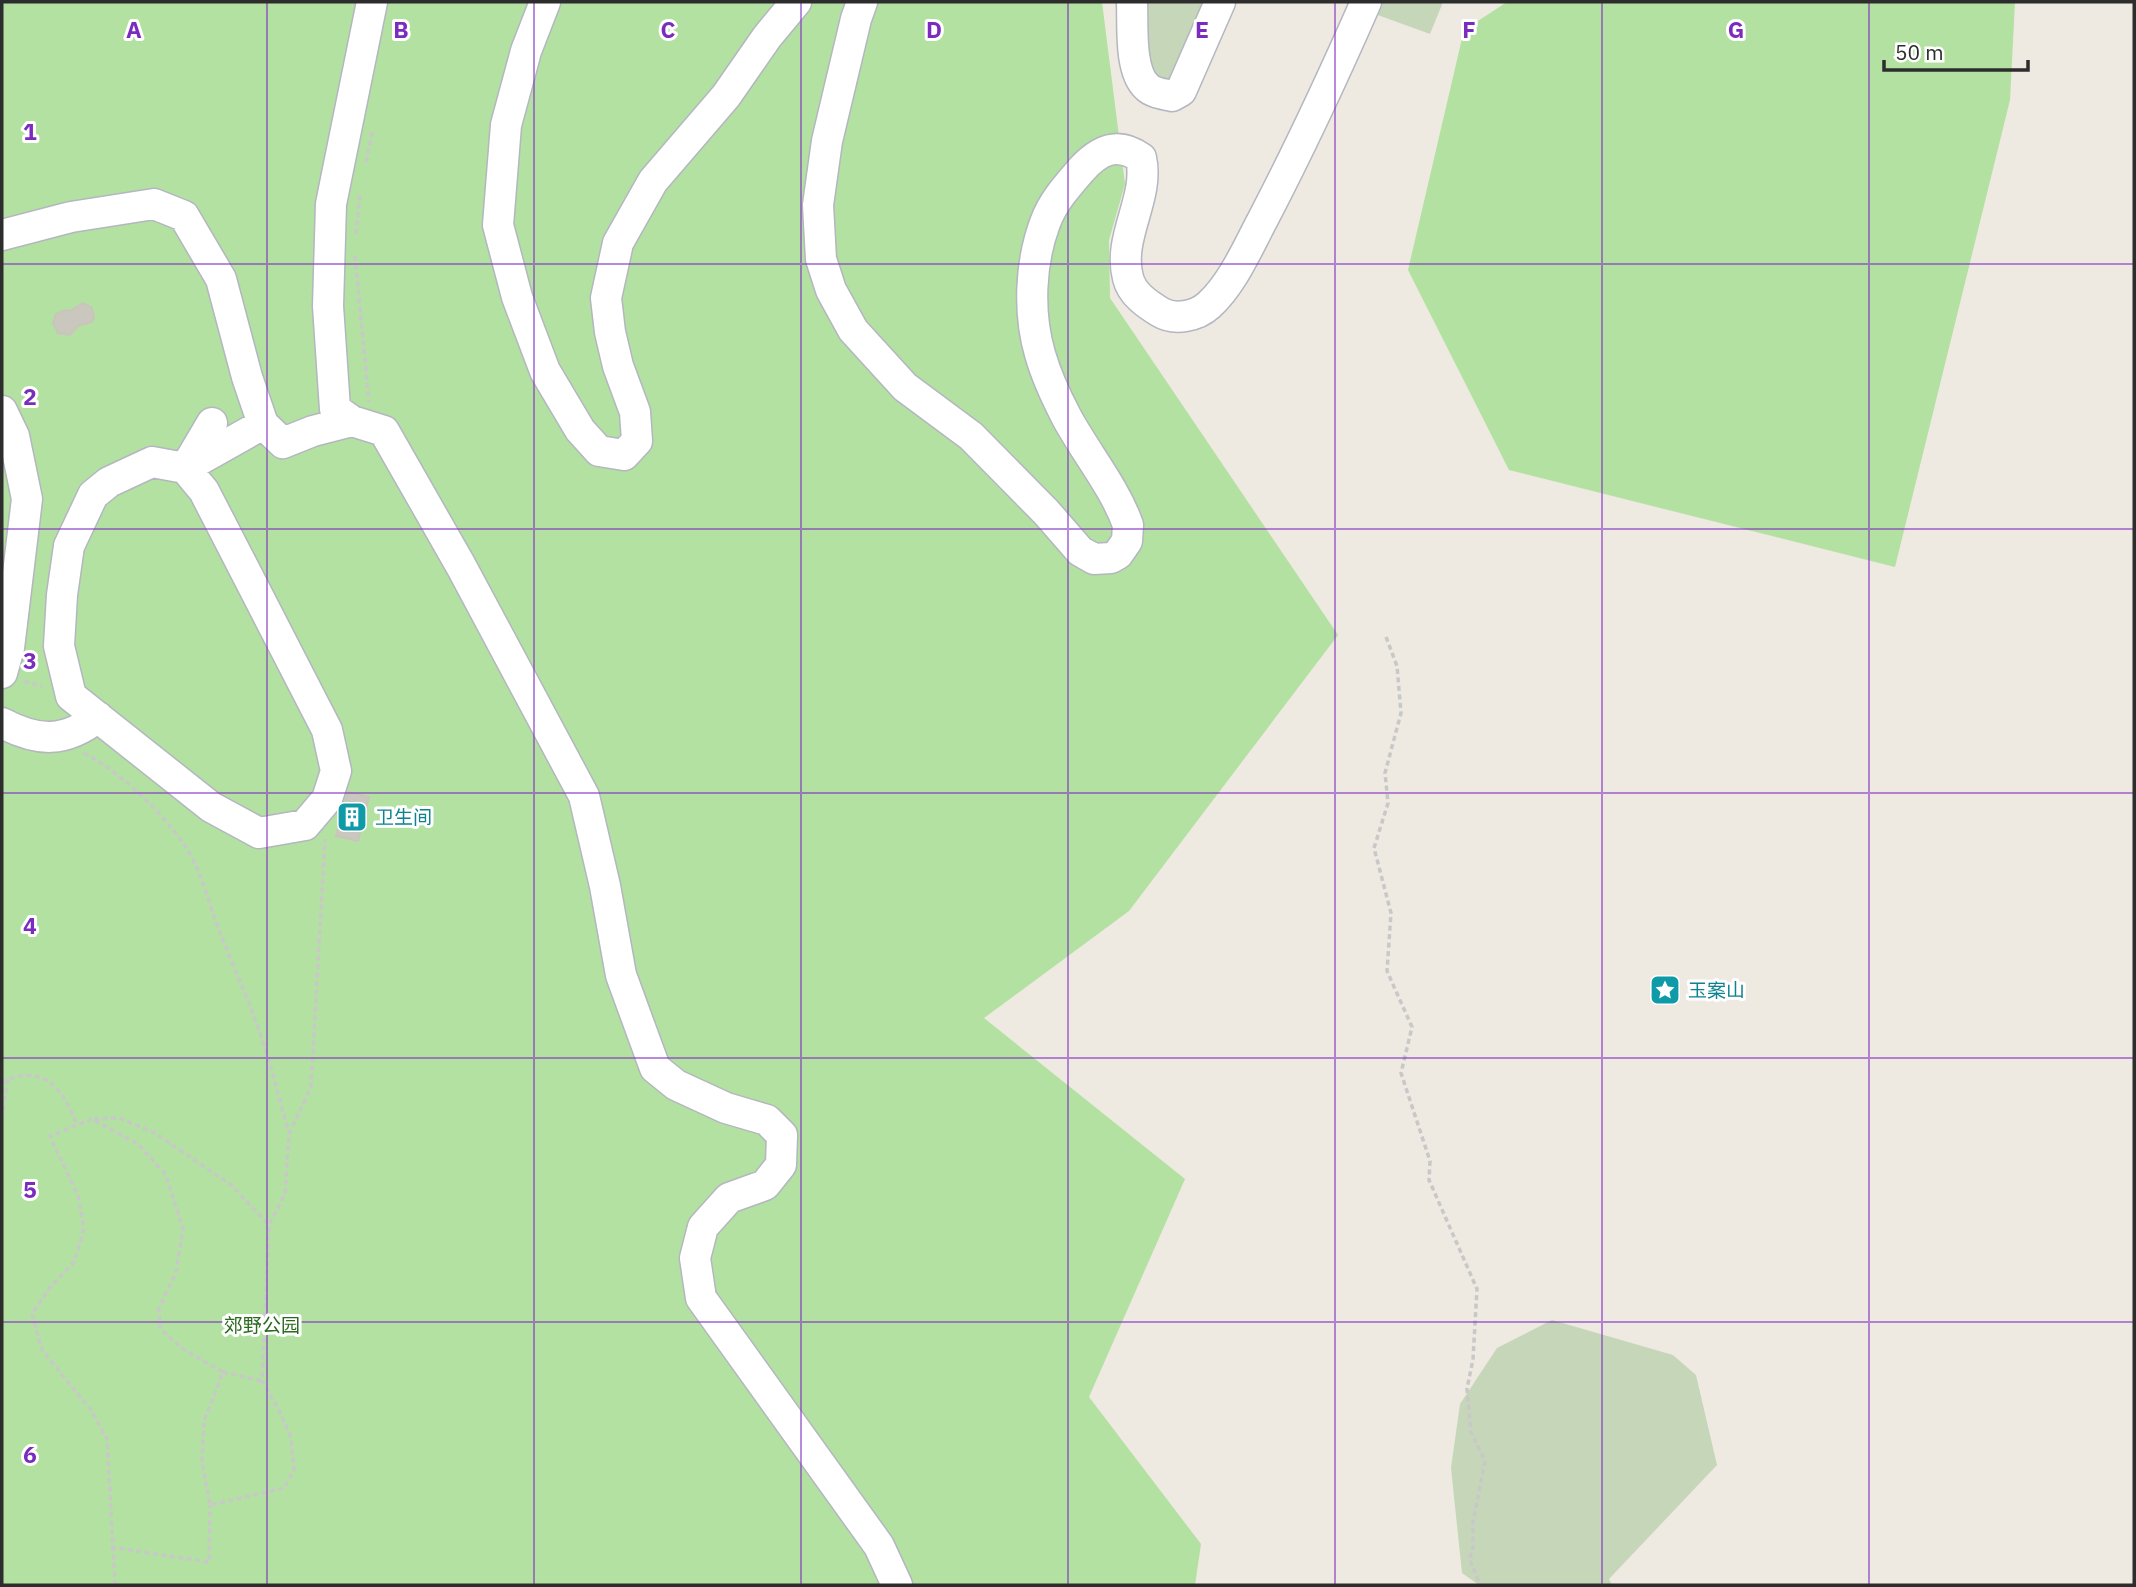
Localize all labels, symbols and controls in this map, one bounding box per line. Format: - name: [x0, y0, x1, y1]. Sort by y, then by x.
- text: A: [126, 14, 142, 44]
- text: B: [393, 14, 409, 44]
- text: C: [661, 14, 676, 44]
- text: D: [926, 14, 942, 44]
- text: E: [1195, 14, 1209, 44]
- text: F: [1462, 14, 1476, 44]
- text: G: [1728, 14, 1744, 44]
- scale bar: [1884, 28, 2028, 72]
- text: 50 m: [1895, 38, 1944, 66]
- text: 1: [23, 116, 37, 146]
- text: 2: [23, 381, 37, 411]
- text: 3: [23, 645, 37, 675]
- building icon: 卫生间: [335, 800, 369, 834]
- place label: 卫生间: [375, 805, 432, 829]
- text: 4: [23, 910, 37, 940]
- place icon: 玉案山: [1648, 973, 1682, 1007]
- place label: 玉案山: [1688, 978, 1745, 1002]
- text: 5: [23, 1174, 37, 1204]
- park label: 郊野公园: [224, 1313, 300, 1337]
- text: 6: [23, 1439, 37, 1469]

